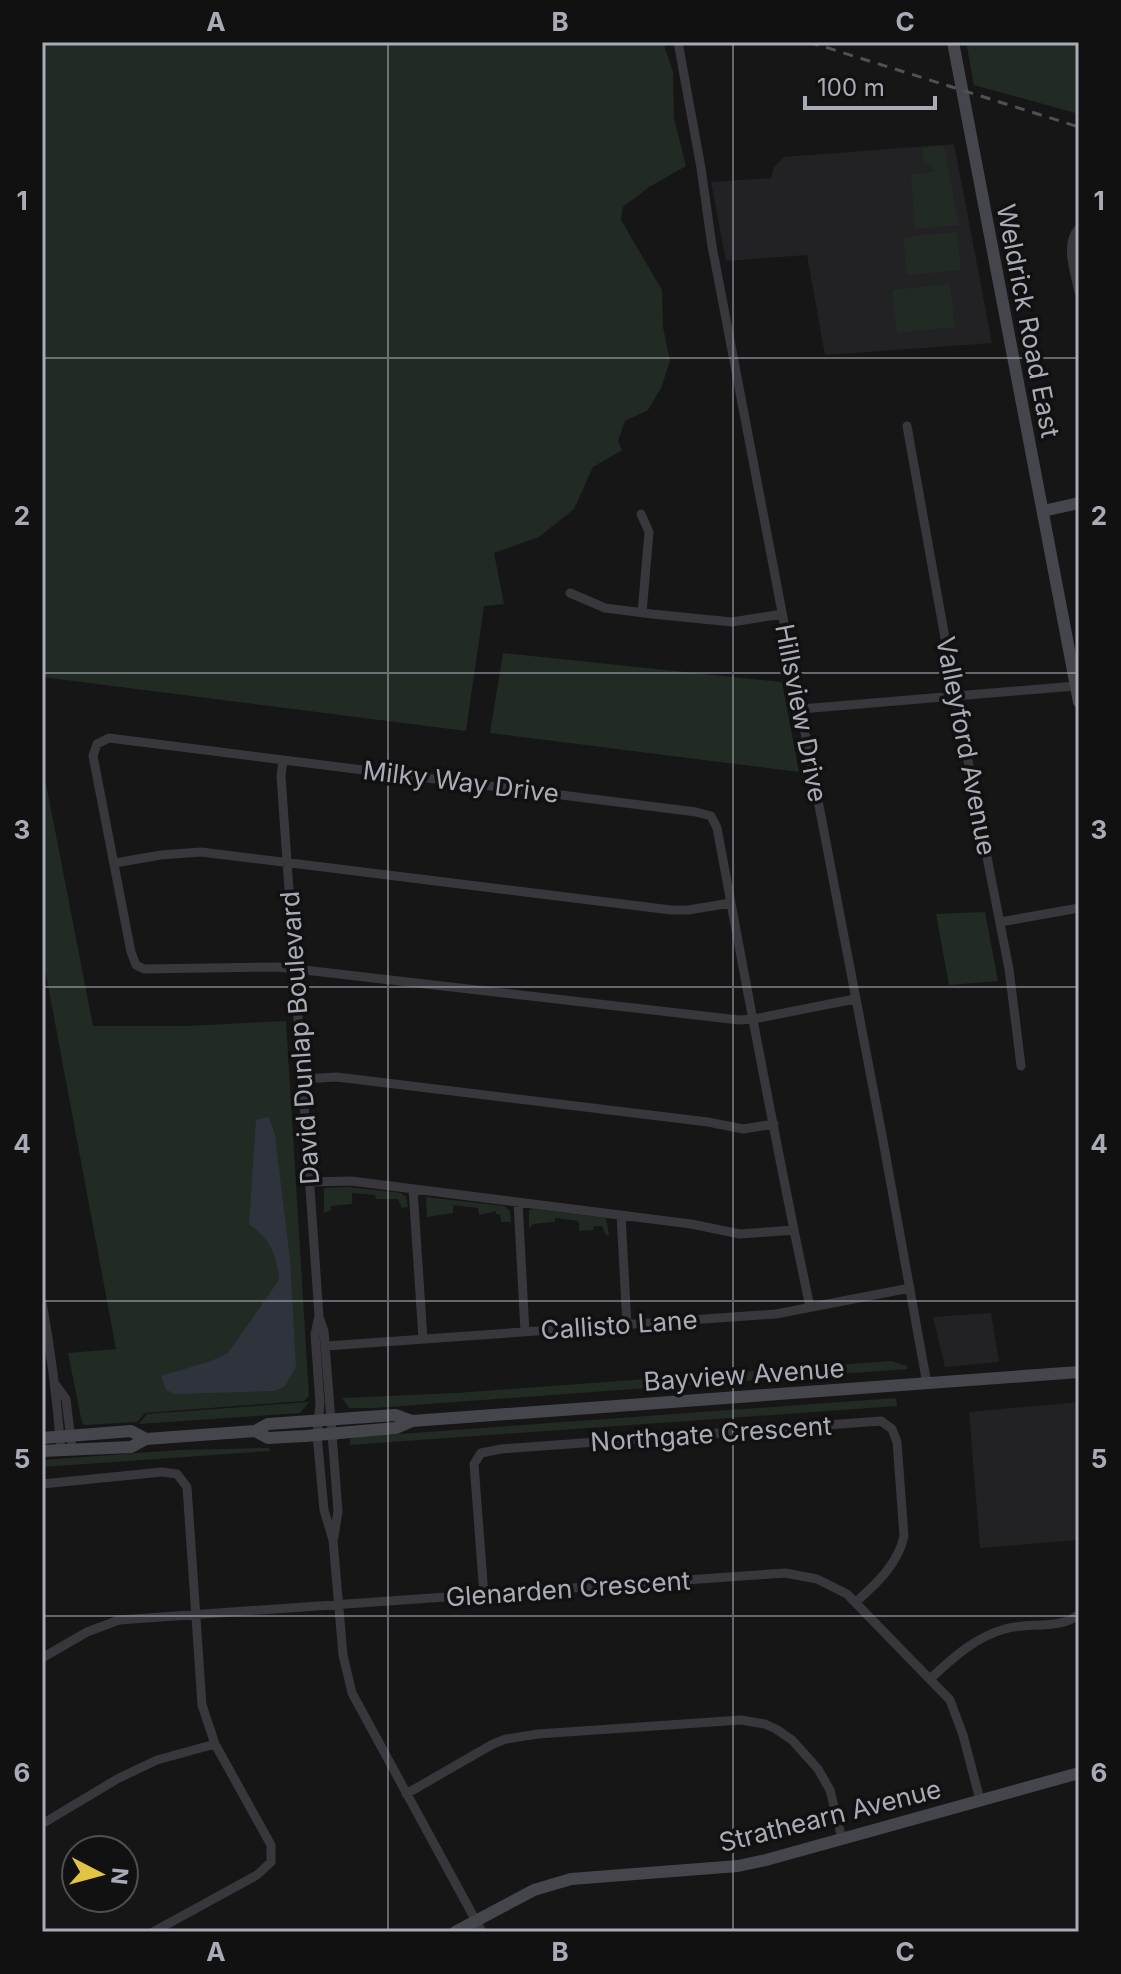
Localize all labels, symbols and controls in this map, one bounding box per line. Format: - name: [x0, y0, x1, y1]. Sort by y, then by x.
- text: A: [206, 6, 226, 37]
- text: B: [551, 6, 569, 37]
- text: C: [895, 6, 915, 37]
- scale bar: [805, 60, 935, 110]
- text: 100 m: [817, 73, 885, 102]
- text: 1: [16, 185, 28, 216]
- text: 1: [1093, 185, 1105, 216]
- street label: Weldrick Road East: [991, 202, 1066, 440]
- text: 2: [14, 500, 30, 531]
- text: 2: [1091, 500, 1107, 531]
- street label: Hillsview Drive: [769, 621, 834, 805]
- street label: Valleyford Avenue: [930, 634, 1003, 858]
- street label: Milky Way Drive: [361, 754, 561, 809]
- text: 3: [14, 814, 30, 845]
- text: 3: [1091, 814, 1107, 845]
- street label: David Dunlap Boulevard: [274, 890, 325, 1186]
- text: 4: [13, 1128, 31, 1159]
- text: 4: [1090, 1128, 1108, 1159]
- street label: Callisto Lane: [539, 1304, 698, 1345]
- street label: Bayview Avenue: [642, 1352, 845, 1397]
- street label: Northgate Crescent: [589, 1410, 833, 1457]
- text: 5: [14, 1443, 30, 1474]
- text: 5: [1091, 1443, 1107, 1474]
- street label: Glenarden Crescent: [445, 1564, 691, 1613]
- text: 6: [14, 1757, 30, 1788]
- text: 6: [1091, 1757, 1107, 1788]
- street label: Strathearn Avenue: [716, 1773, 944, 1858]
- north arrow: [60, 1834, 140, 1914]
- text: N: [106, 1866, 134, 1886]
- text: A: [206, 1936, 226, 1967]
- text: B: [551, 1936, 569, 1967]
- text: C: [895, 1936, 915, 1967]

